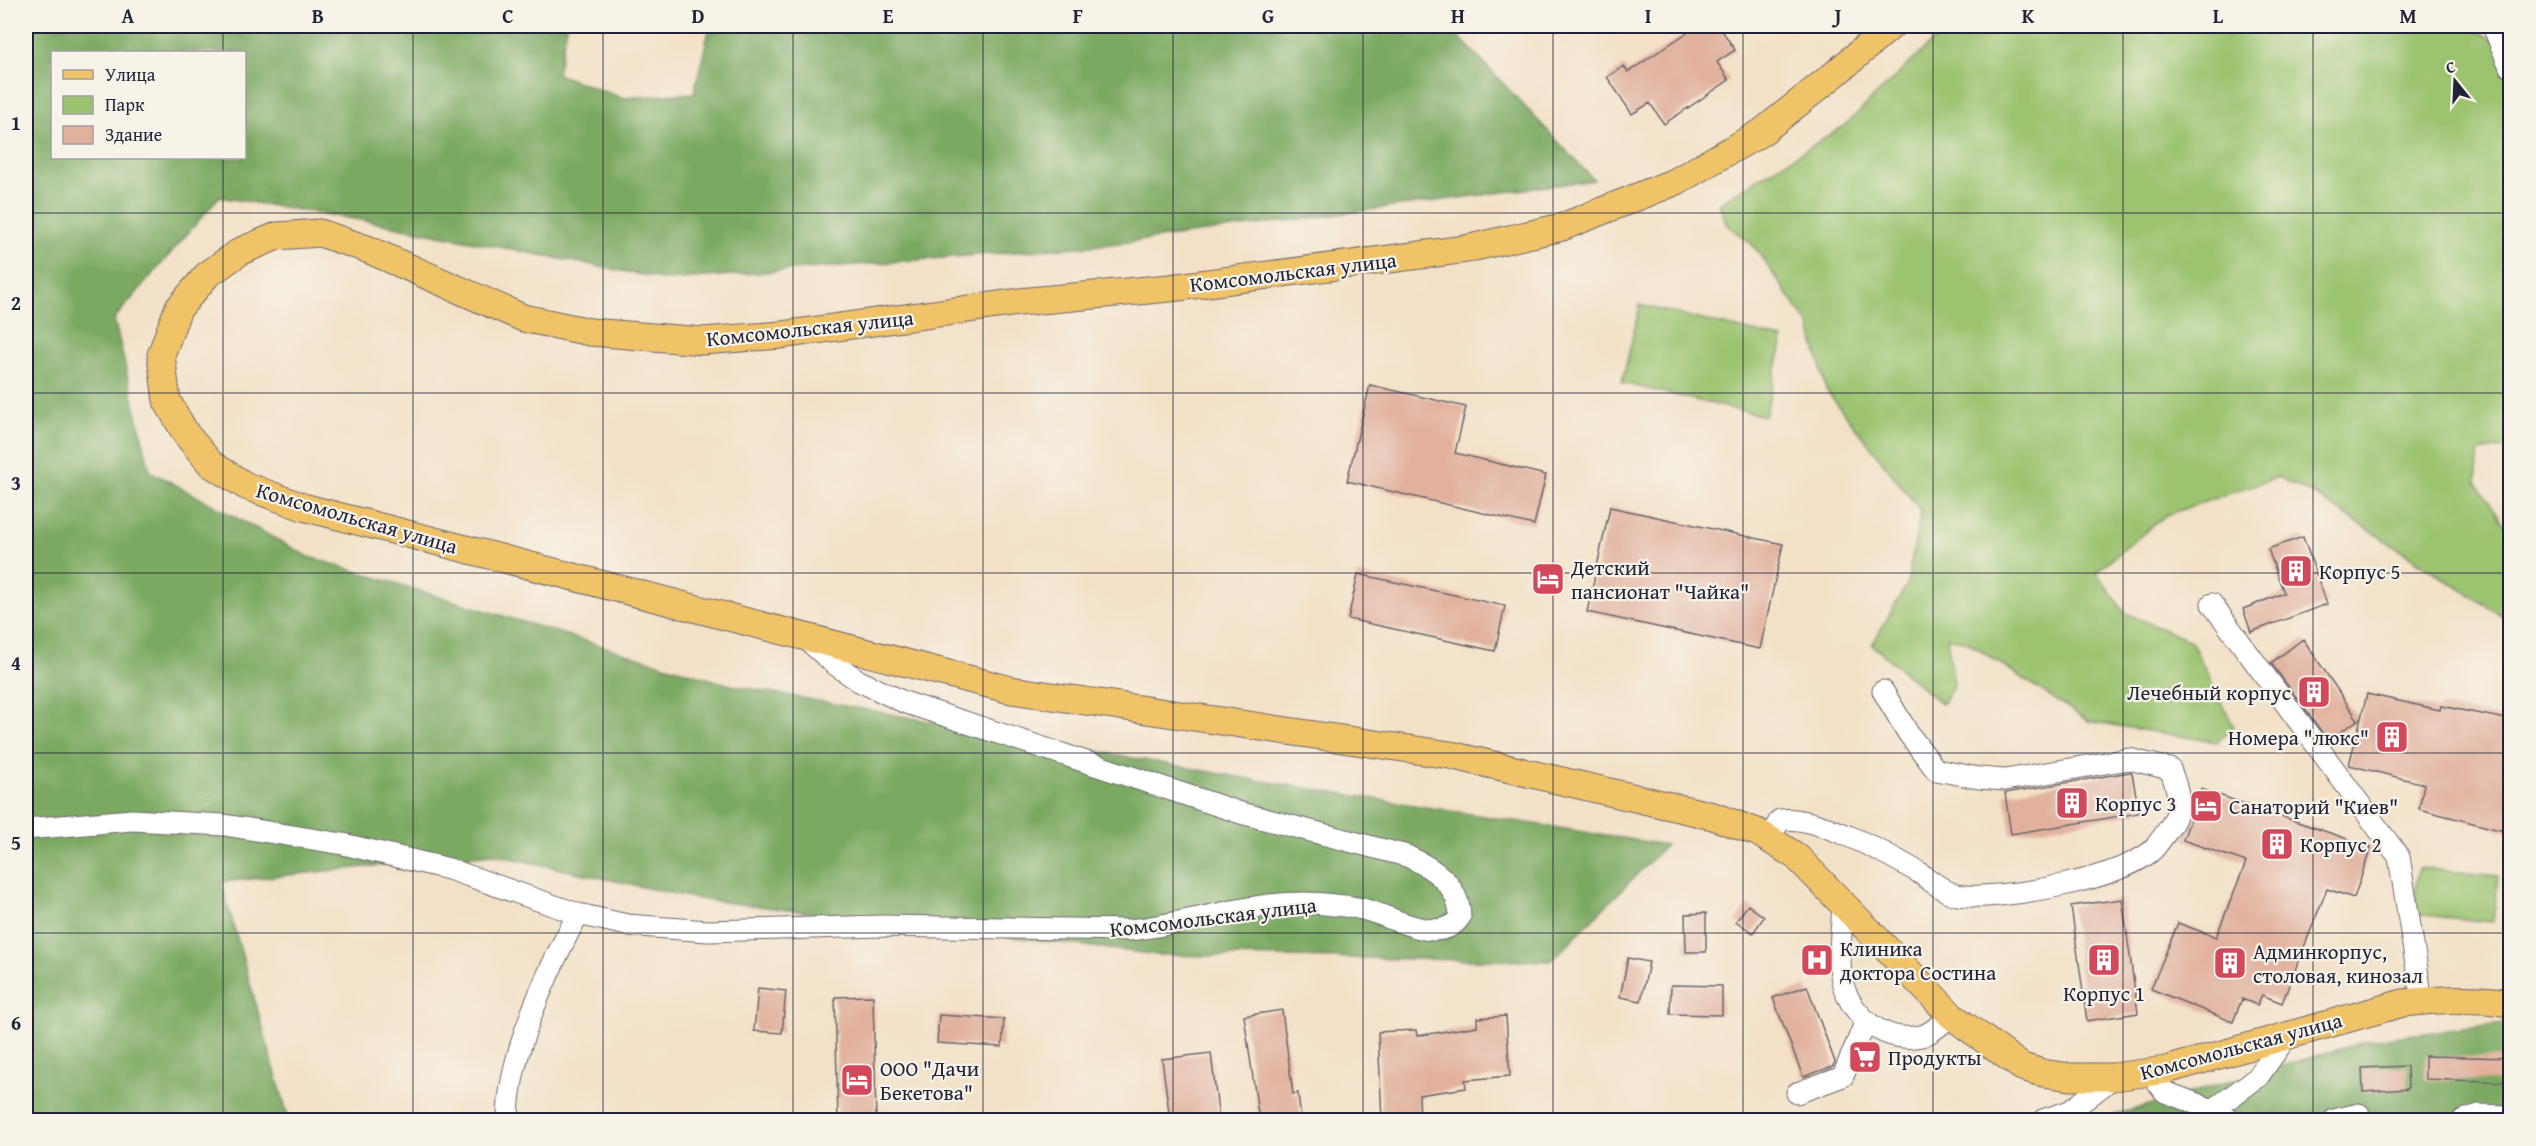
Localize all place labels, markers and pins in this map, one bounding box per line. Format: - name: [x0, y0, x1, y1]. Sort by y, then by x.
- place label: Детский пансионат "Чайка": [1570, 552, 1749, 607]
- building icon: Корпус 5: [2278, 553, 2314, 589]
- place label: Корпус 5: [2319, 556, 2401, 587]
- hotel icon: Детский пансионат "Чайка": [1530, 561, 1566, 597]
- building icon: Лечебный корпус: [2296, 674, 2332, 710]
- place label: Лечебный корпус: [2127, 677, 2291, 708]
- building icon: Номера "люкс": [2374, 719, 2410, 755]
- place label: Номера "люкс": [2228, 722, 2369, 753]
- building icon: Корпус 3: [2054, 785, 2090, 821]
- place label: Корпус 3: [2095, 788, 2177, 819]
- hotel icon: Санаторий "Киев": [2188, 788, 2224, 824]
- place label: Санаторий "Киев": [2229, 791, 2398, 822]
- building icon: Корпус 2: [2259, 826, 2295, 862]
- place label: Корпус 2: [2300, 829, 2382, 860]
- place label: Клиника доктора Состина: [1840, 933, 1996, 988]
- place label: Админкорпус, столовая, кинозал: [2253, 936, 2424, 991]
- hospital icon: Клиника доктора Состина: [1799, 942, 1835, 978]
- building icon: Корпус 1: [2086, 942, 2122, 978]
- building icon: Админкорпус, столовая, кинозал: [2212, 945, 2248, 981]
- place label: Корпус 1: [2063, 978, 2145, 1009]
- supermarket icon: Продукты: [1847, 1039, 1883, 1075]
- place label: Продукты: [1888, 1042, 1982, 1073]
- place label: ООО "Дачи Бекетова": [880, 1053, 979, 1108]
- hotel icon: ООО "Дачи Бекетова": [839, 1062, 875, 1098]

